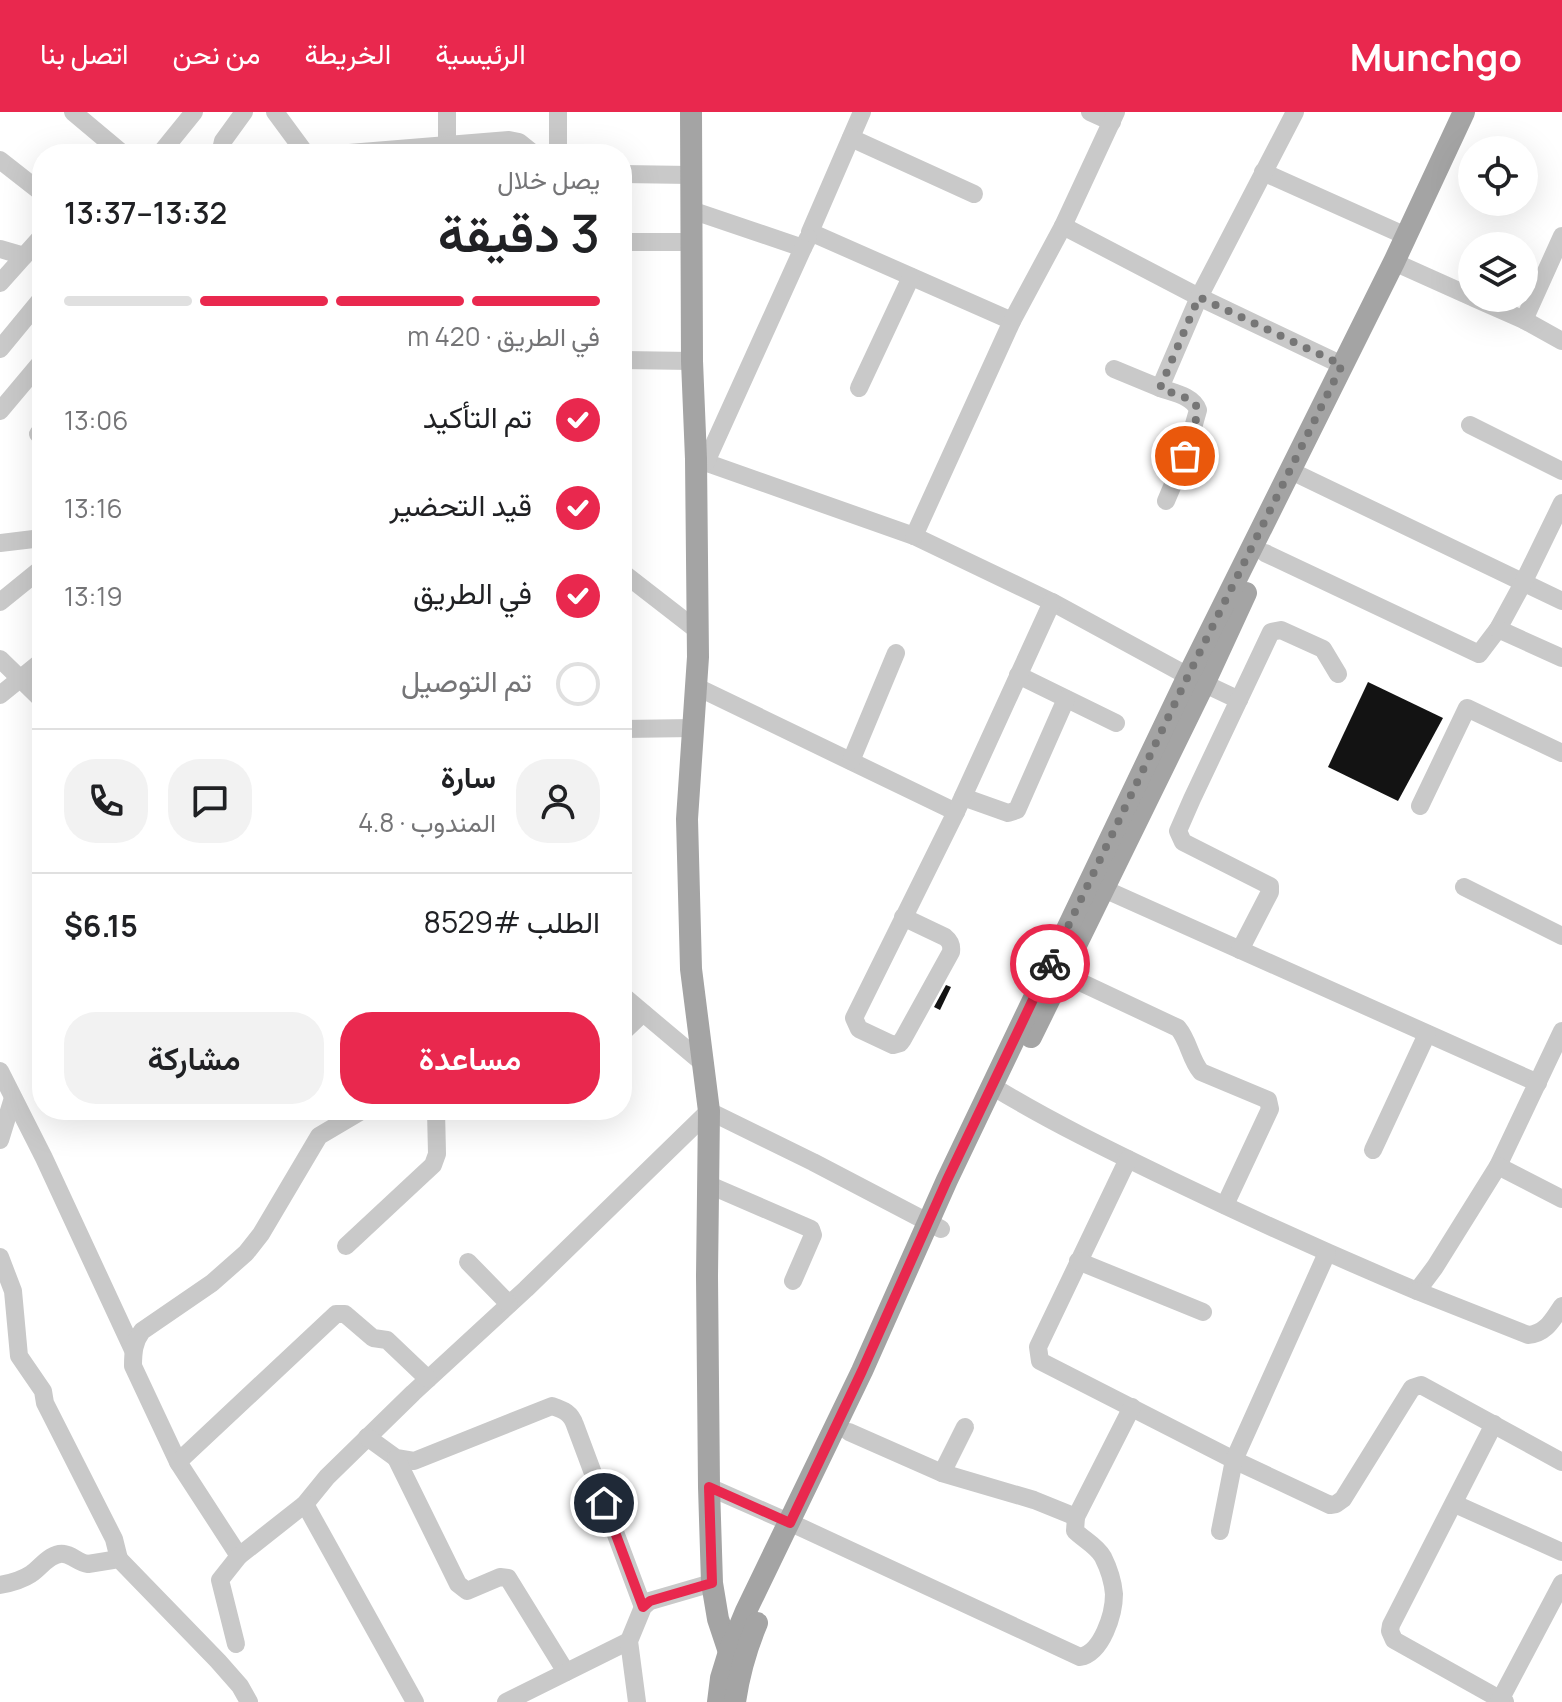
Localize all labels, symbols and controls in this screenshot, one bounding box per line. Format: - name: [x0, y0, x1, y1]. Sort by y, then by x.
- text: Munchgo: [1350, 30, 1522, 82]
- text: اتصل بنا: [40, 34, 129, 72]
- text: من نحن: [173, 34, 261, 72]
- text: الخريطة: [305, 34, 391, 72]
- text: الرئيسية: [435, 34, 526, 72]
- map controls: [1458, 136, 1538, 312]
- button: locate: [1458, 136, 1538, 216]
- text: يصل خلال: [497, 161, 600, 197]
- text: 13:32–13:37: [64, 192, 227, 233]
- text: 3 دقيقة: [438, 197, 600, 268]
- button: layers: [1458, 232, 1538, 312]
- text: في الطريق · 420 m: [407, 318, 600, 354]
- text: تم التأكيد: [423, 396, 532, 437]
- icon: check: [556, 398, 600, 442]
- text: 13:06: [64, 402, 128, 438]
- pin: [1151, 422, 1219, 490]
- icon: bag: [1163, 434, 1207, 478]
- text: قيد التحضير: [389, 484, 532, 525]
- icon: check: [556, 486, 600, 530]
- text: 13:16: [64, 490, 123, 526]
- text: في الطريق: [413, 572, 532, 613]
- icon: check: [556, 574, 600, 618]
- text: 13:19: [64, 578, 123, 614]
- text: تم التوصيل: [401, 660, 532, 701]
- text: سارة: [441, 756, 496, 797]
- button: phone: [64, 759, 148, 843]
- button: chat: [168, 759, 252, 843]
- button: person: [516, 759, 600, 843]
- text: المندوب · 4.8: [358, 804, 496, 840]
- text: الطلب #8529: [424, 901, 600, 942]
- text: $6.15: [64, 905, 138, 946]
- courier: [1010, 924, 1090, 1004]
- icon: bike: [1028, 942, 1072, 986]
- button: مشاركة: [64, 1012, 324, 1104]
- button: مساعدة: [340, 1012, 600, 1104]
- pin: [570, 1469, 638, 1537]
- icon: home: [582, 1481, 626, 1525]

